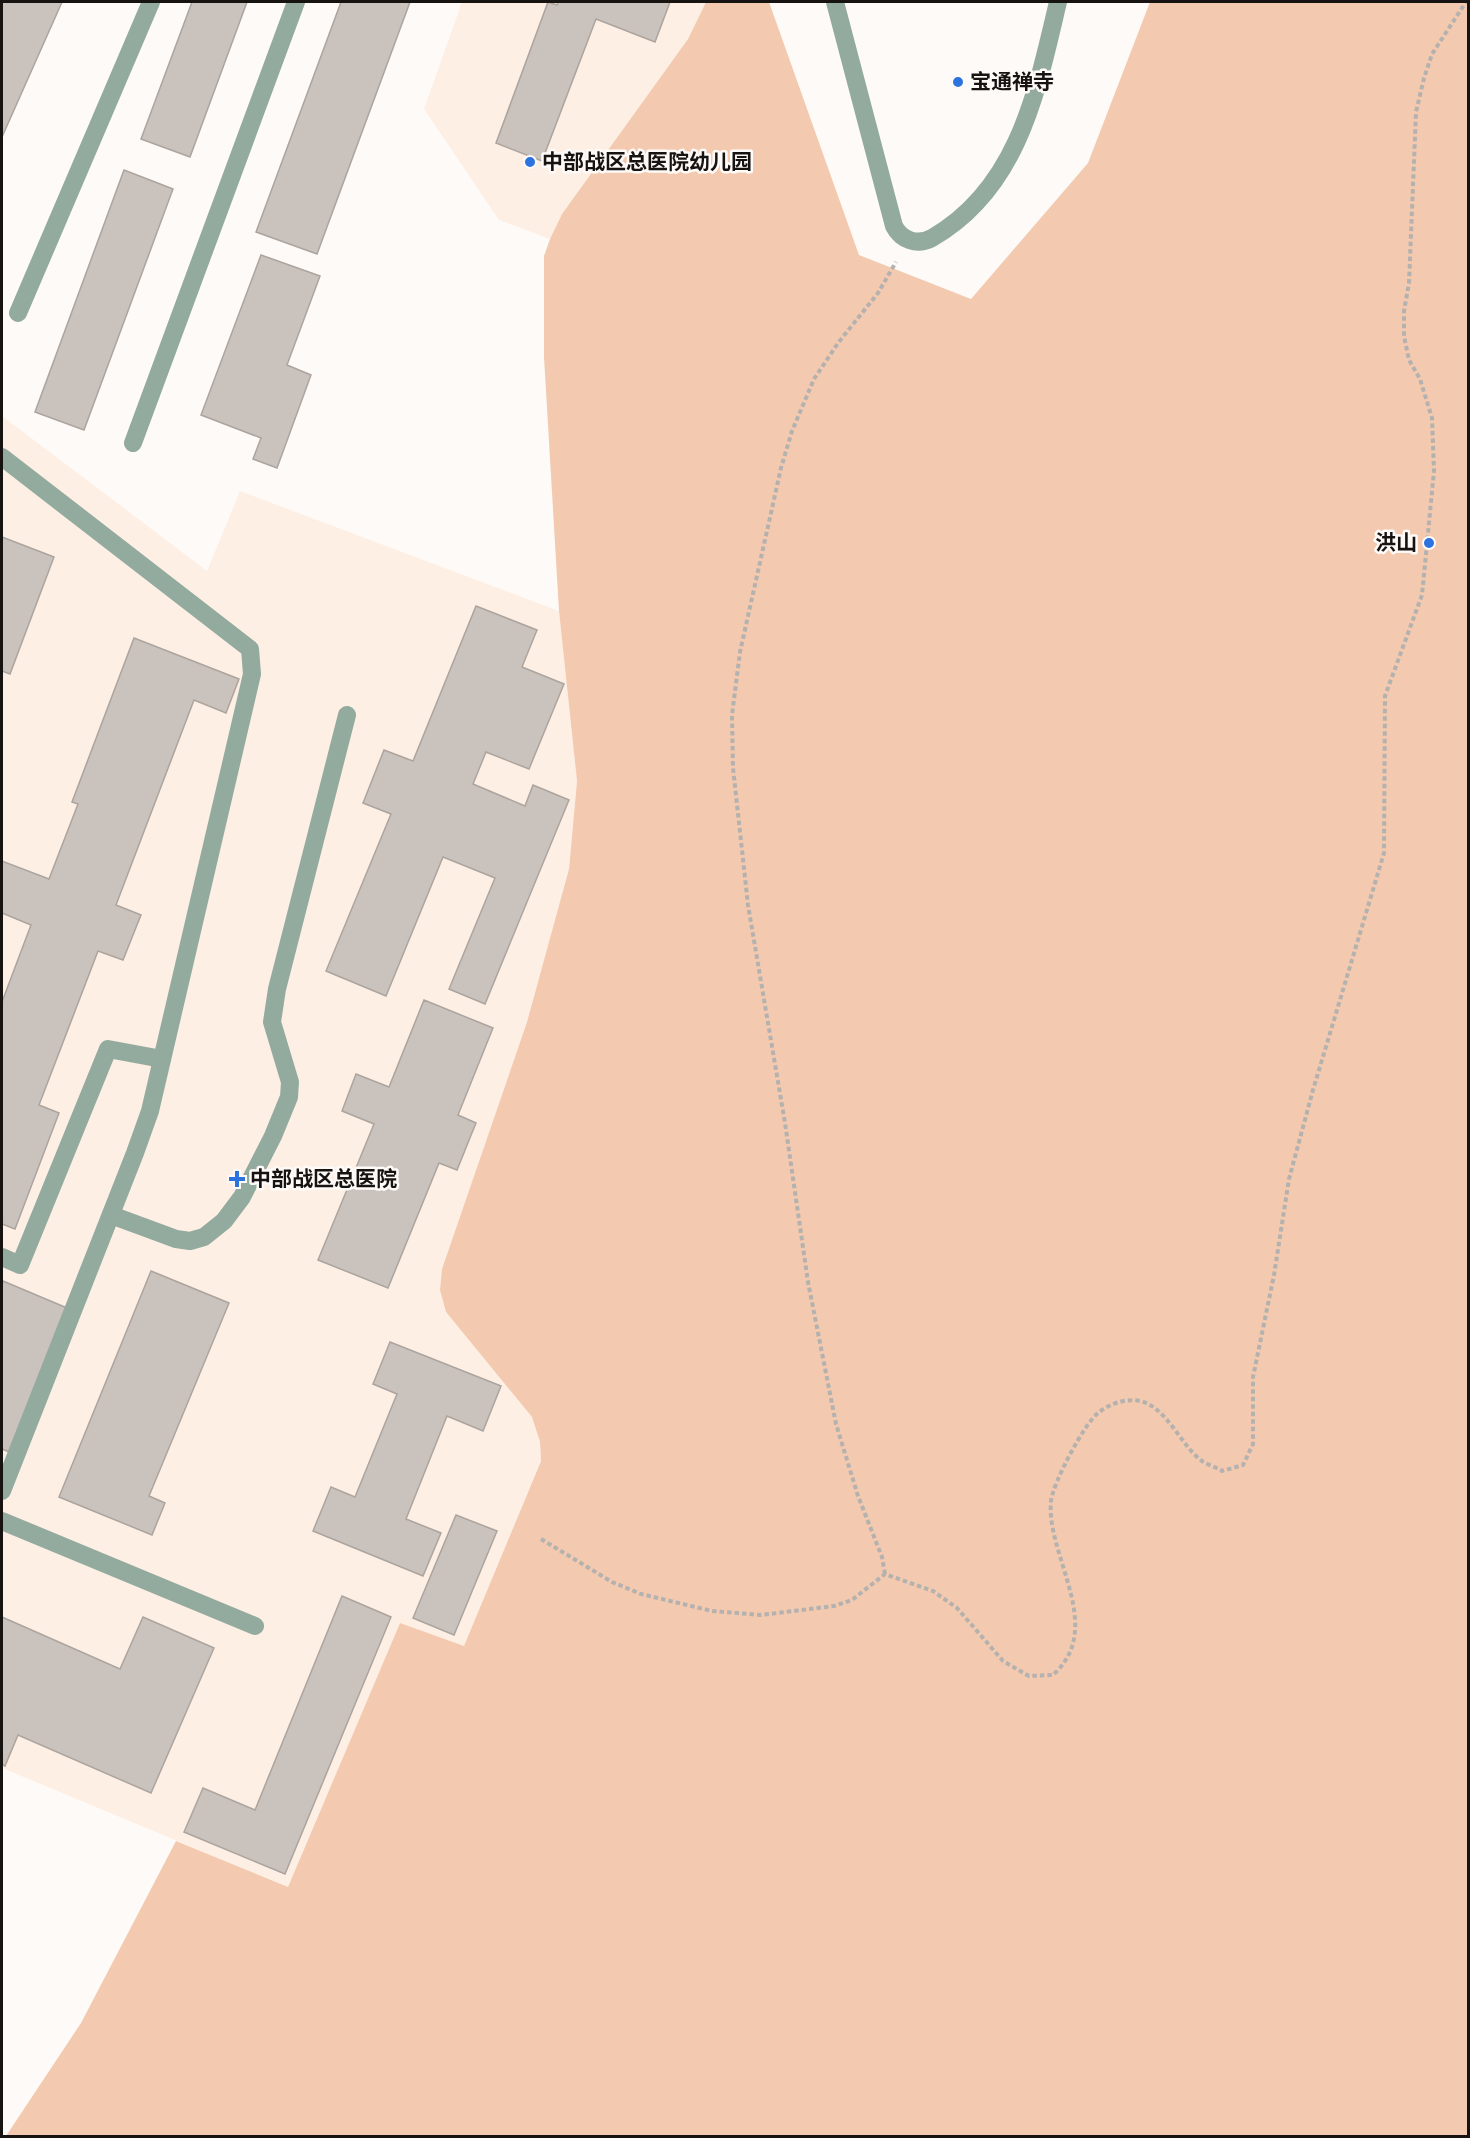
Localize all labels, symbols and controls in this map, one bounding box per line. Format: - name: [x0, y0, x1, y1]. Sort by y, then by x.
- place label: 宝通禅寺: [970, 67, 1054, 97]
- marker: 宝通禅寺: [951, 75, 965, 89]
- place label: 中部战区总医院幼儿园: [542, 147, 752, 177]
- marker: 中部战区总医院幼儿园: [523, 155, 537, 169]
- place label: 洪山: [1375, 528, 1417, 558]
- marker: 洪山: [1422, 536, 1436, 550]
- place label: 中部战区总医院: [250, 1164, 397, 1194]
- marker: 中部战区总医院: [228, 1170, 246, 1188]

